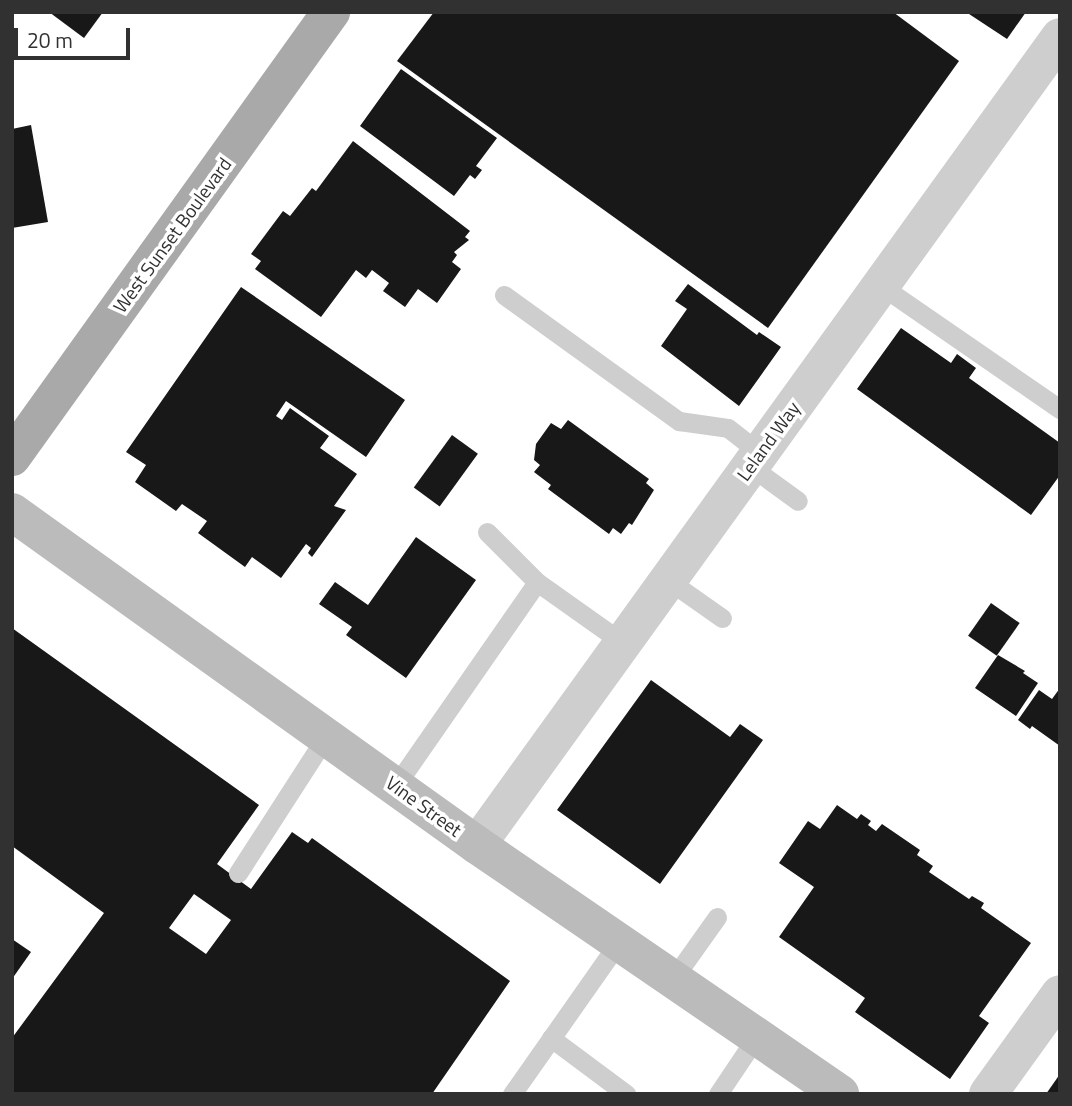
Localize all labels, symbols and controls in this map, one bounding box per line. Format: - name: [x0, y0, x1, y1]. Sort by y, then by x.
- scale bar: [18, 14, 133, 58]
- text: 20 m: [27, 24, 73, 56]
- street label: West Sunset Boulevard: [108, 153, 236, 317]
- street label: Leland Way: [732, 397, 804, 485]
- street label: Vine Street: [382, 771, 466, 841]

